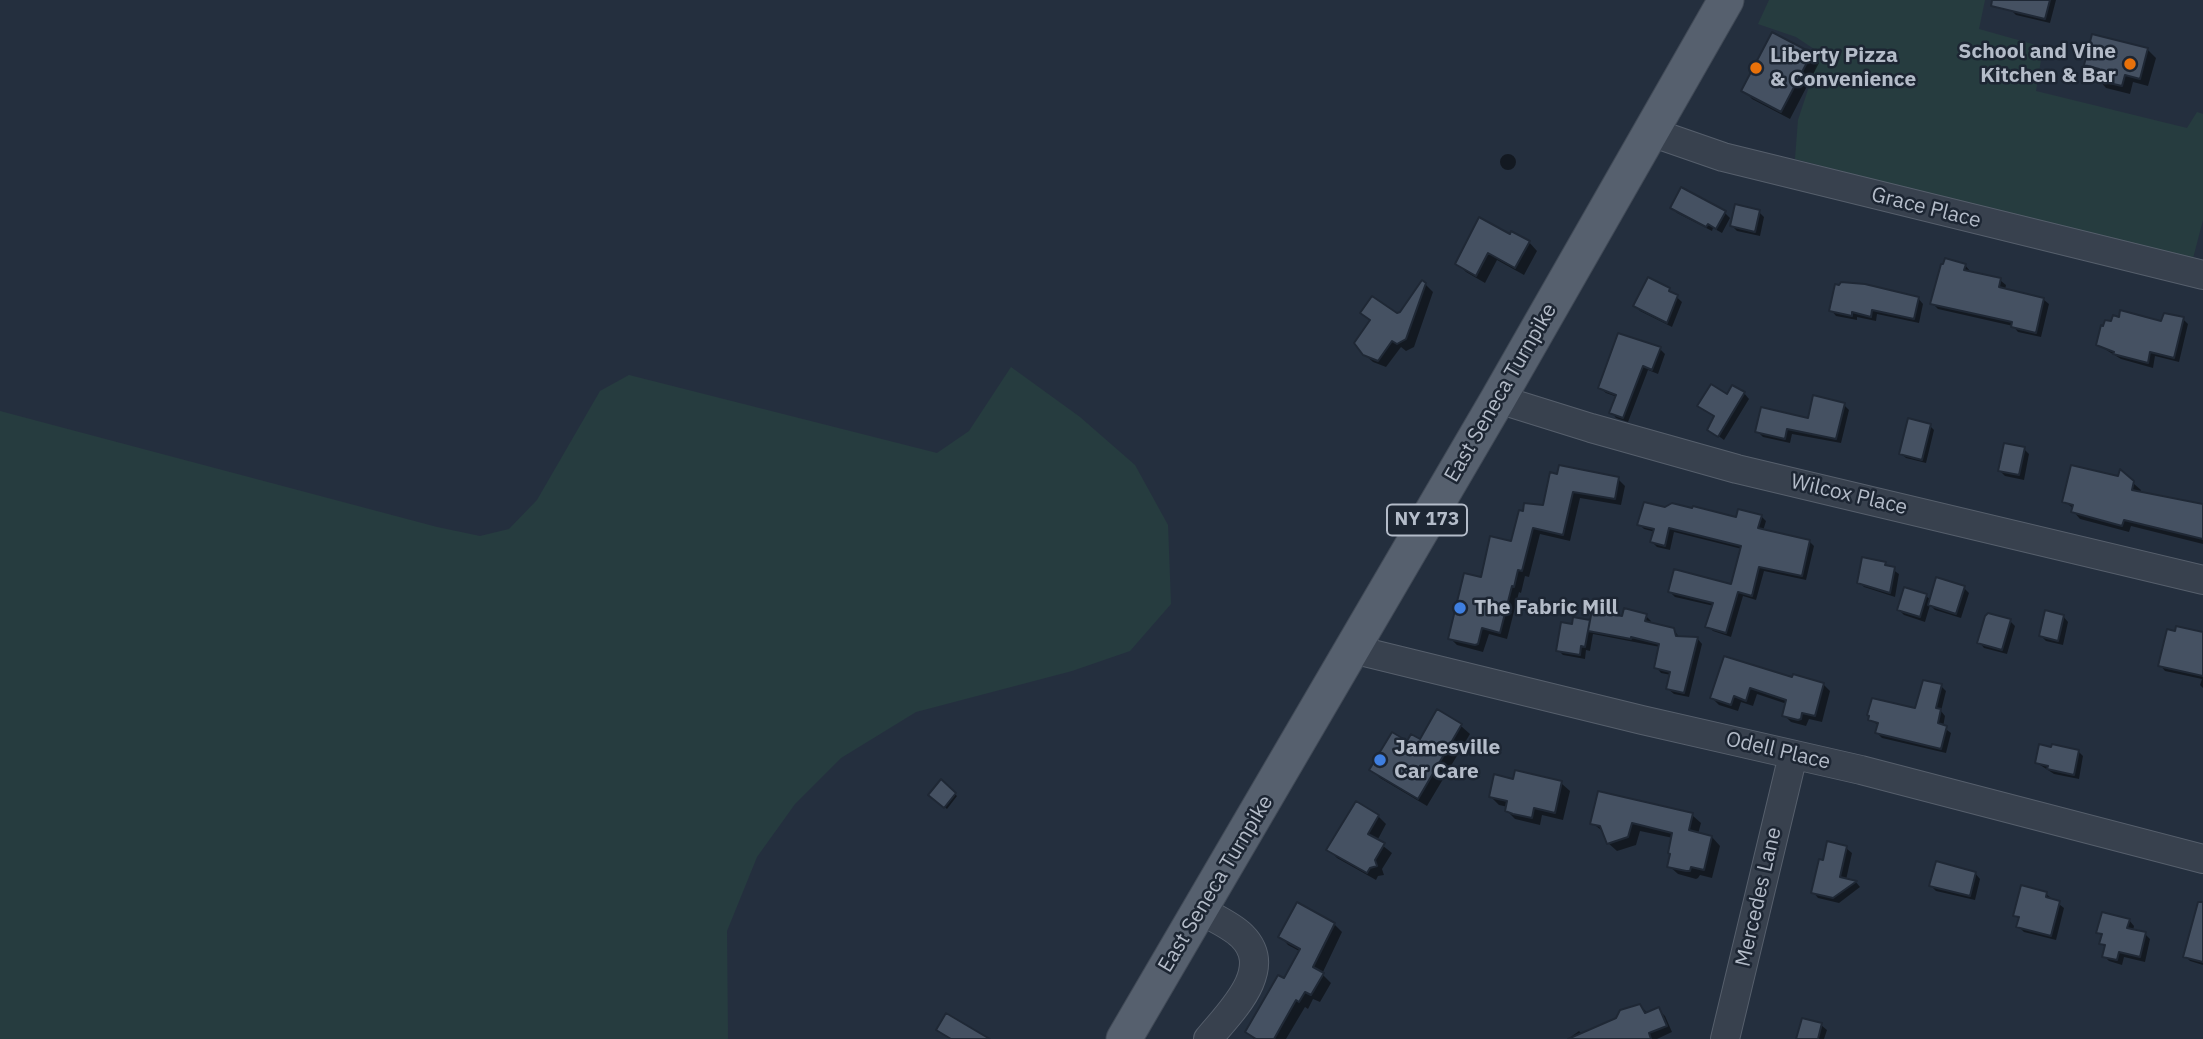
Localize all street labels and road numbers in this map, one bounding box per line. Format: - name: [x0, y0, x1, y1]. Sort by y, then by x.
- street label: Grace Place: [1869, 182, 1983, 234]
- street label: East Seneca Turnpike: [1440, 299, 1562, 487]
- street label: Wilcox Place: [1788, 469, 1910, 521]
- road number: NY 173: [1387, 505, 1467, 536]
- street label: Odell Place: [1723, 727, 1833, 775]
- street label: East Seneca Turnpike: [1153, 791, 1279, 977]
- street label: Mercedes Lane: [1731, 825, 1787, 969]

